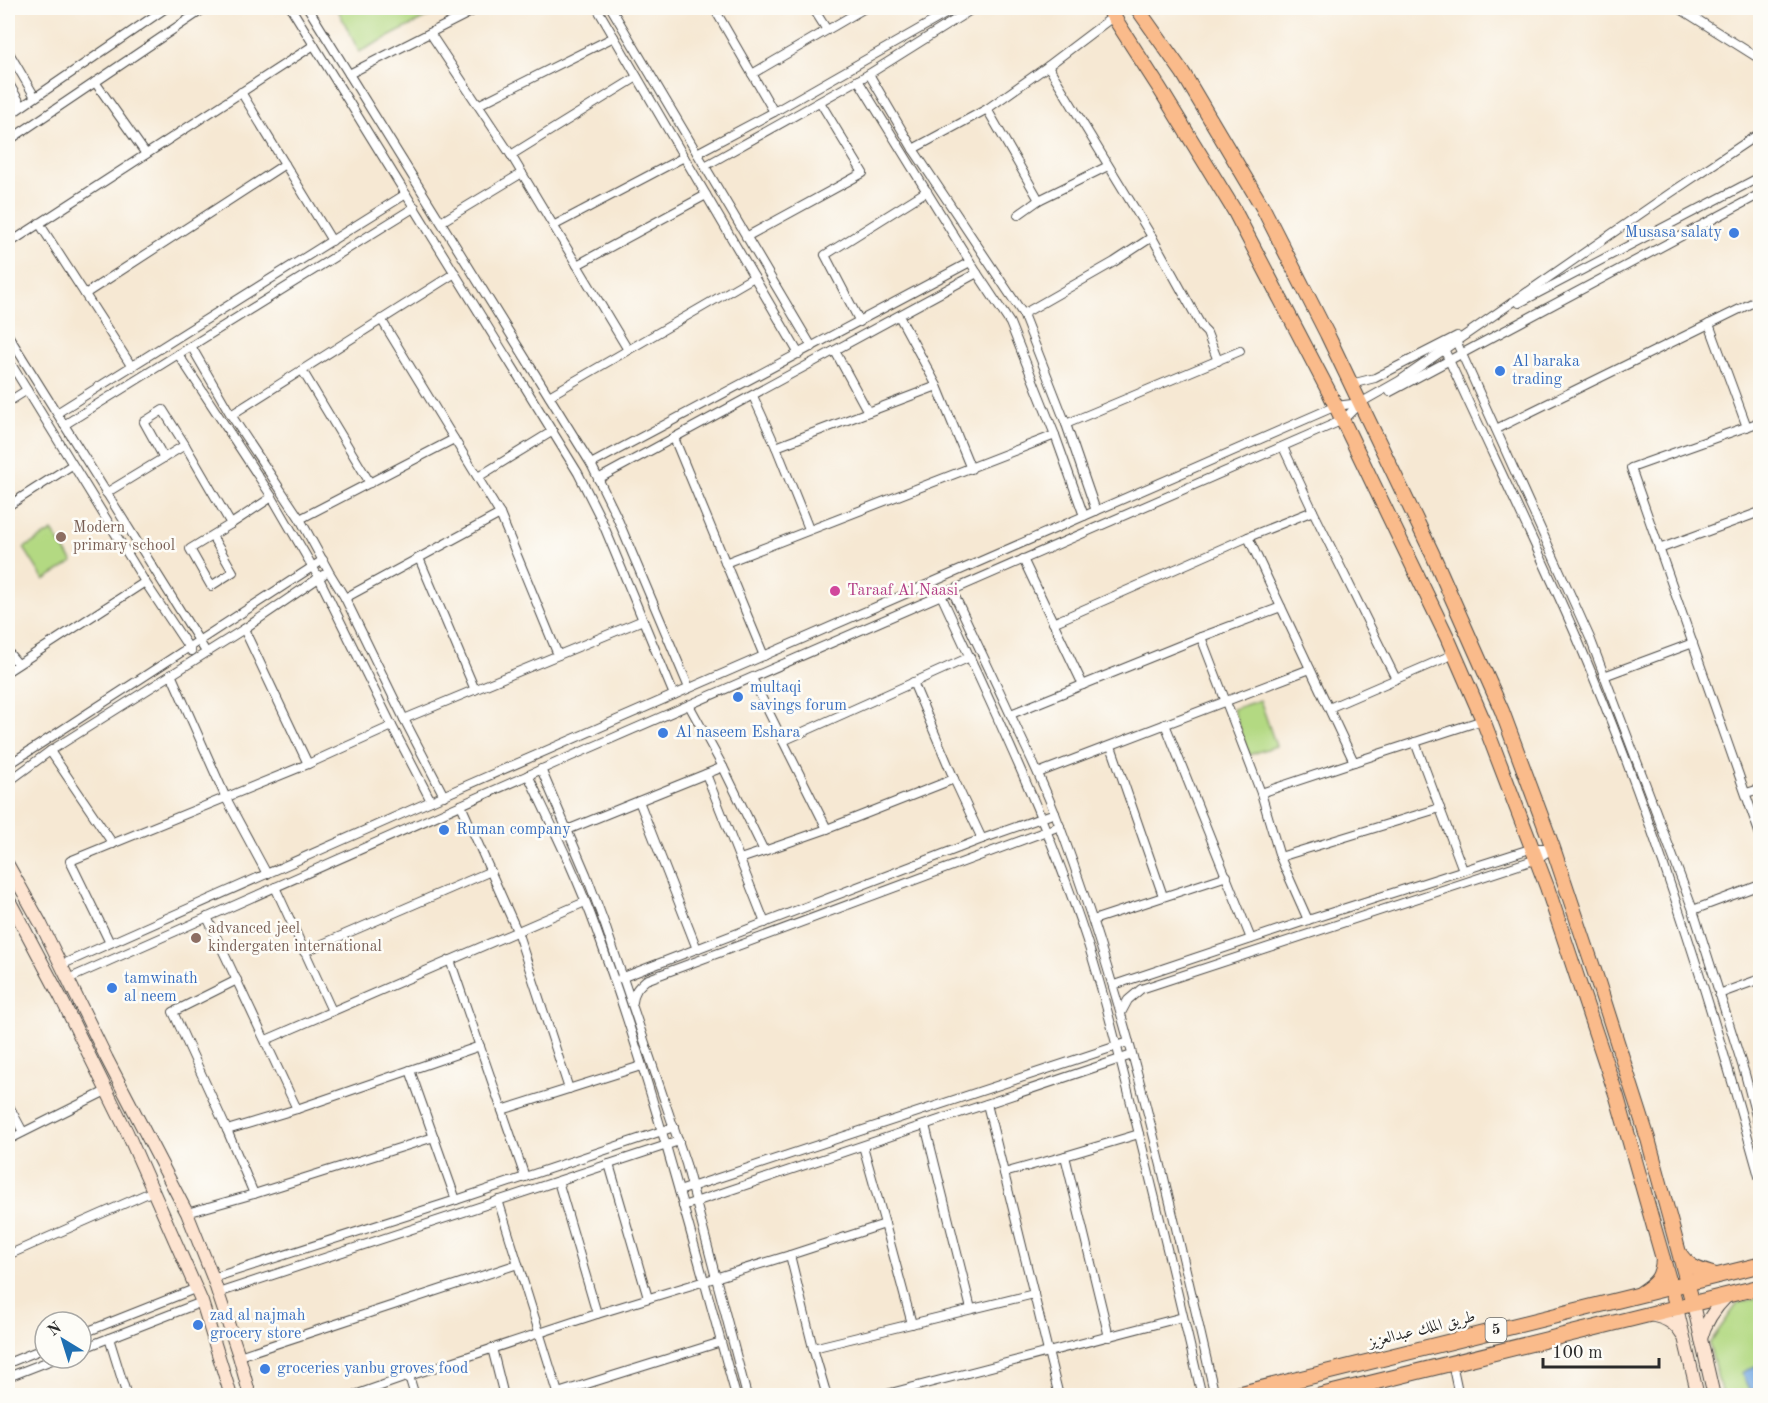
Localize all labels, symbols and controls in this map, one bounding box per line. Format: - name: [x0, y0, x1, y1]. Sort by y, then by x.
- place label: Musasa salaty: [1625, 225, 1723, 241]
- marker: Musasa salaty: [1727, 226, 1741, 240]
- place label: Al baraka trading: [1512, 354, 1580, 388]
- marker: Al baraka trading: [1493, 364, 1507, 378]
- place label: Modern primary school: [73, 520, 175, 554]
- marker: Modern primary school: [54, 530, 68, 544]
- place label: Taraaf Al Naasi: [847, 583, 958, 599]
- marker: Taraaf Al Naasi: [828, 584, 842, 598]
- place label: multaqi savings forum: [750, 680, 847, 714]
- marker: multaqi savings forum: [731, 690, 745, 704]
- place label: Al naseem Eshara: [675, 725, 801, 741]
- marker: Al naseem Eshara: [656, 726, 670, 740]
- place label: Ruman company: [456, 822, 571, 838]
- marker: Ruman company: [437, 823, 451, 837]
- place label: advanced jeel kindergaten international: [208, 921, 382, 955]
- marker: advanced jeel kindergaten international: [189, 931, 203, 945]
- place label: tamwinath al neem: [124, 971, 198, 1005]
- marker: tamwinath al neem: [105, 981, 119, 995]
- place label: zad al najmah grocery store: [210, 1308, 306, 1342]
- street label: طريق الملك عبدالعزيز: [1365, 1309, 1477, 1352]
- north arrow: [33, 1310, 93, 1370]
- marker: zad al najmah grocery store: [191, 1318, 205, 1332]
- road number: 5: [1486, 1318, 1506, 1342]
- text: N: [45, 1319, 65, 1340]
- scale bar: [1543, 1331, 1658, 1369]
- text: 100 m: [1552, 1344, 1603, 1362]
- place label: groceries yanbu groves food: [277, 1361, 468, 1377]
- marker: groceries yanbu groves food: [258, 1362, 272, 1376]

